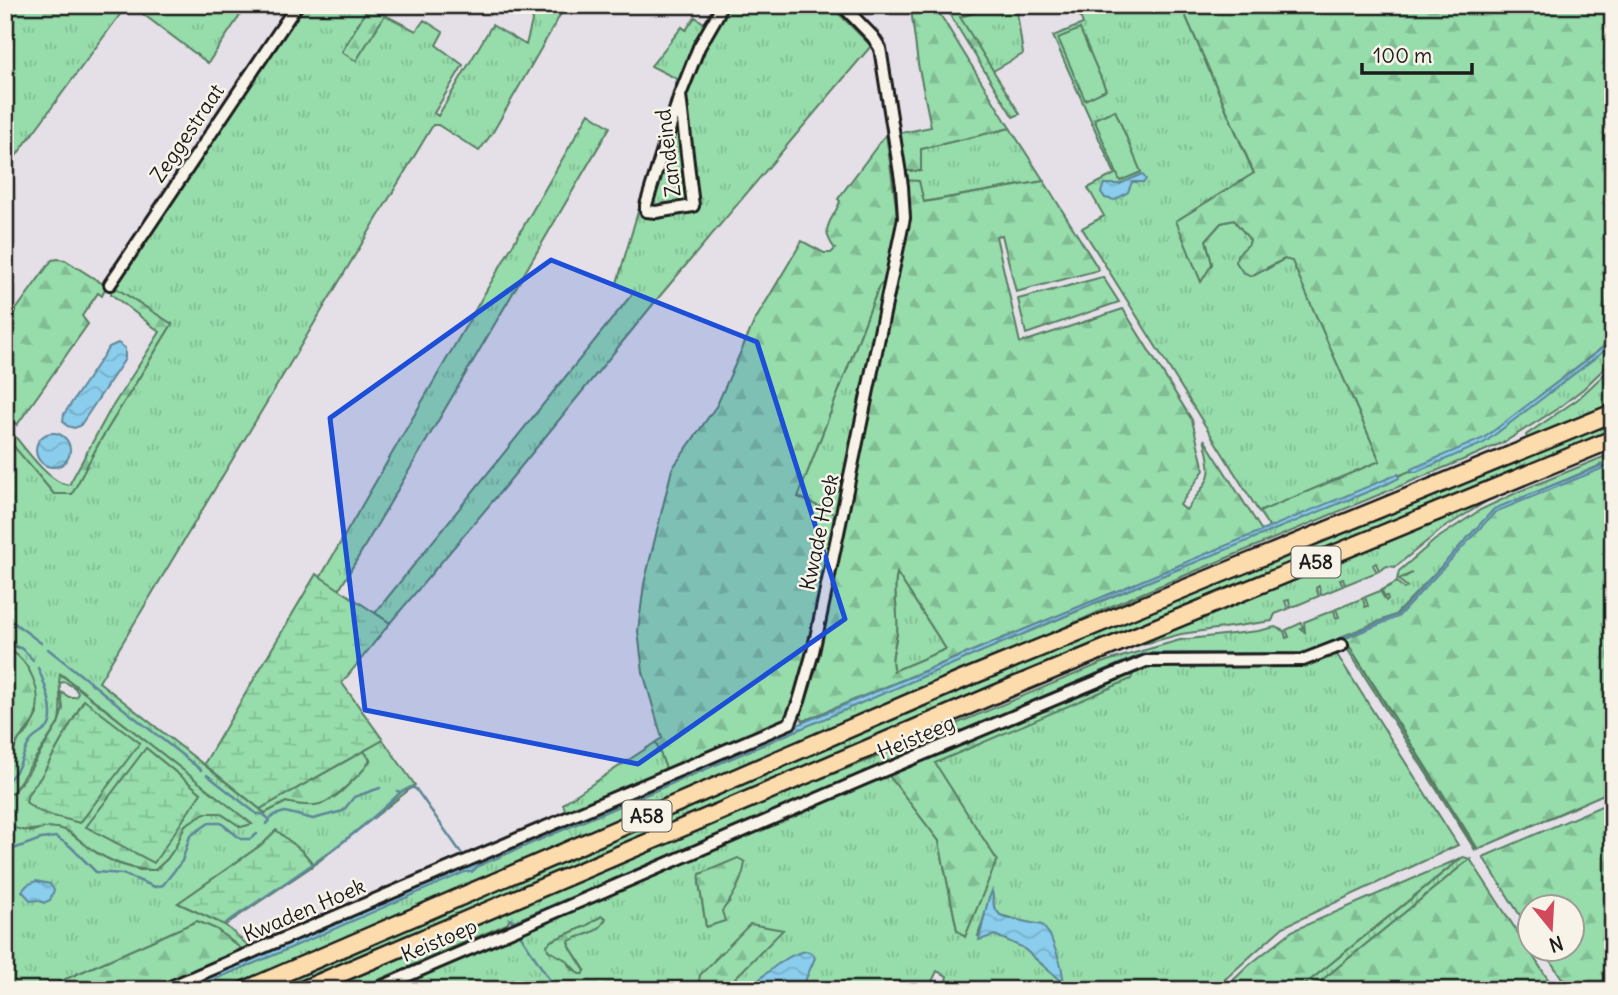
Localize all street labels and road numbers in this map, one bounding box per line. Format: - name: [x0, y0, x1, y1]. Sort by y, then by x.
- street label: Zeggestraat: [144, 79, 230, 187]
- street label: Zandeind: [649, 107, 687, 199]
- street label: Kwade Hoek: [794, 471, 844, 593]
- road number: A58: [1292, 547, 1340, 578]
- street label: Heisteeg: [873, 709, 959, 765]
- road number: A58: [622, 800, 672, 832]
- street label: Kwaden Hoek: [239, 872, 369, 948]
- street label: Keistoep: [397, 912, 481, 968]

